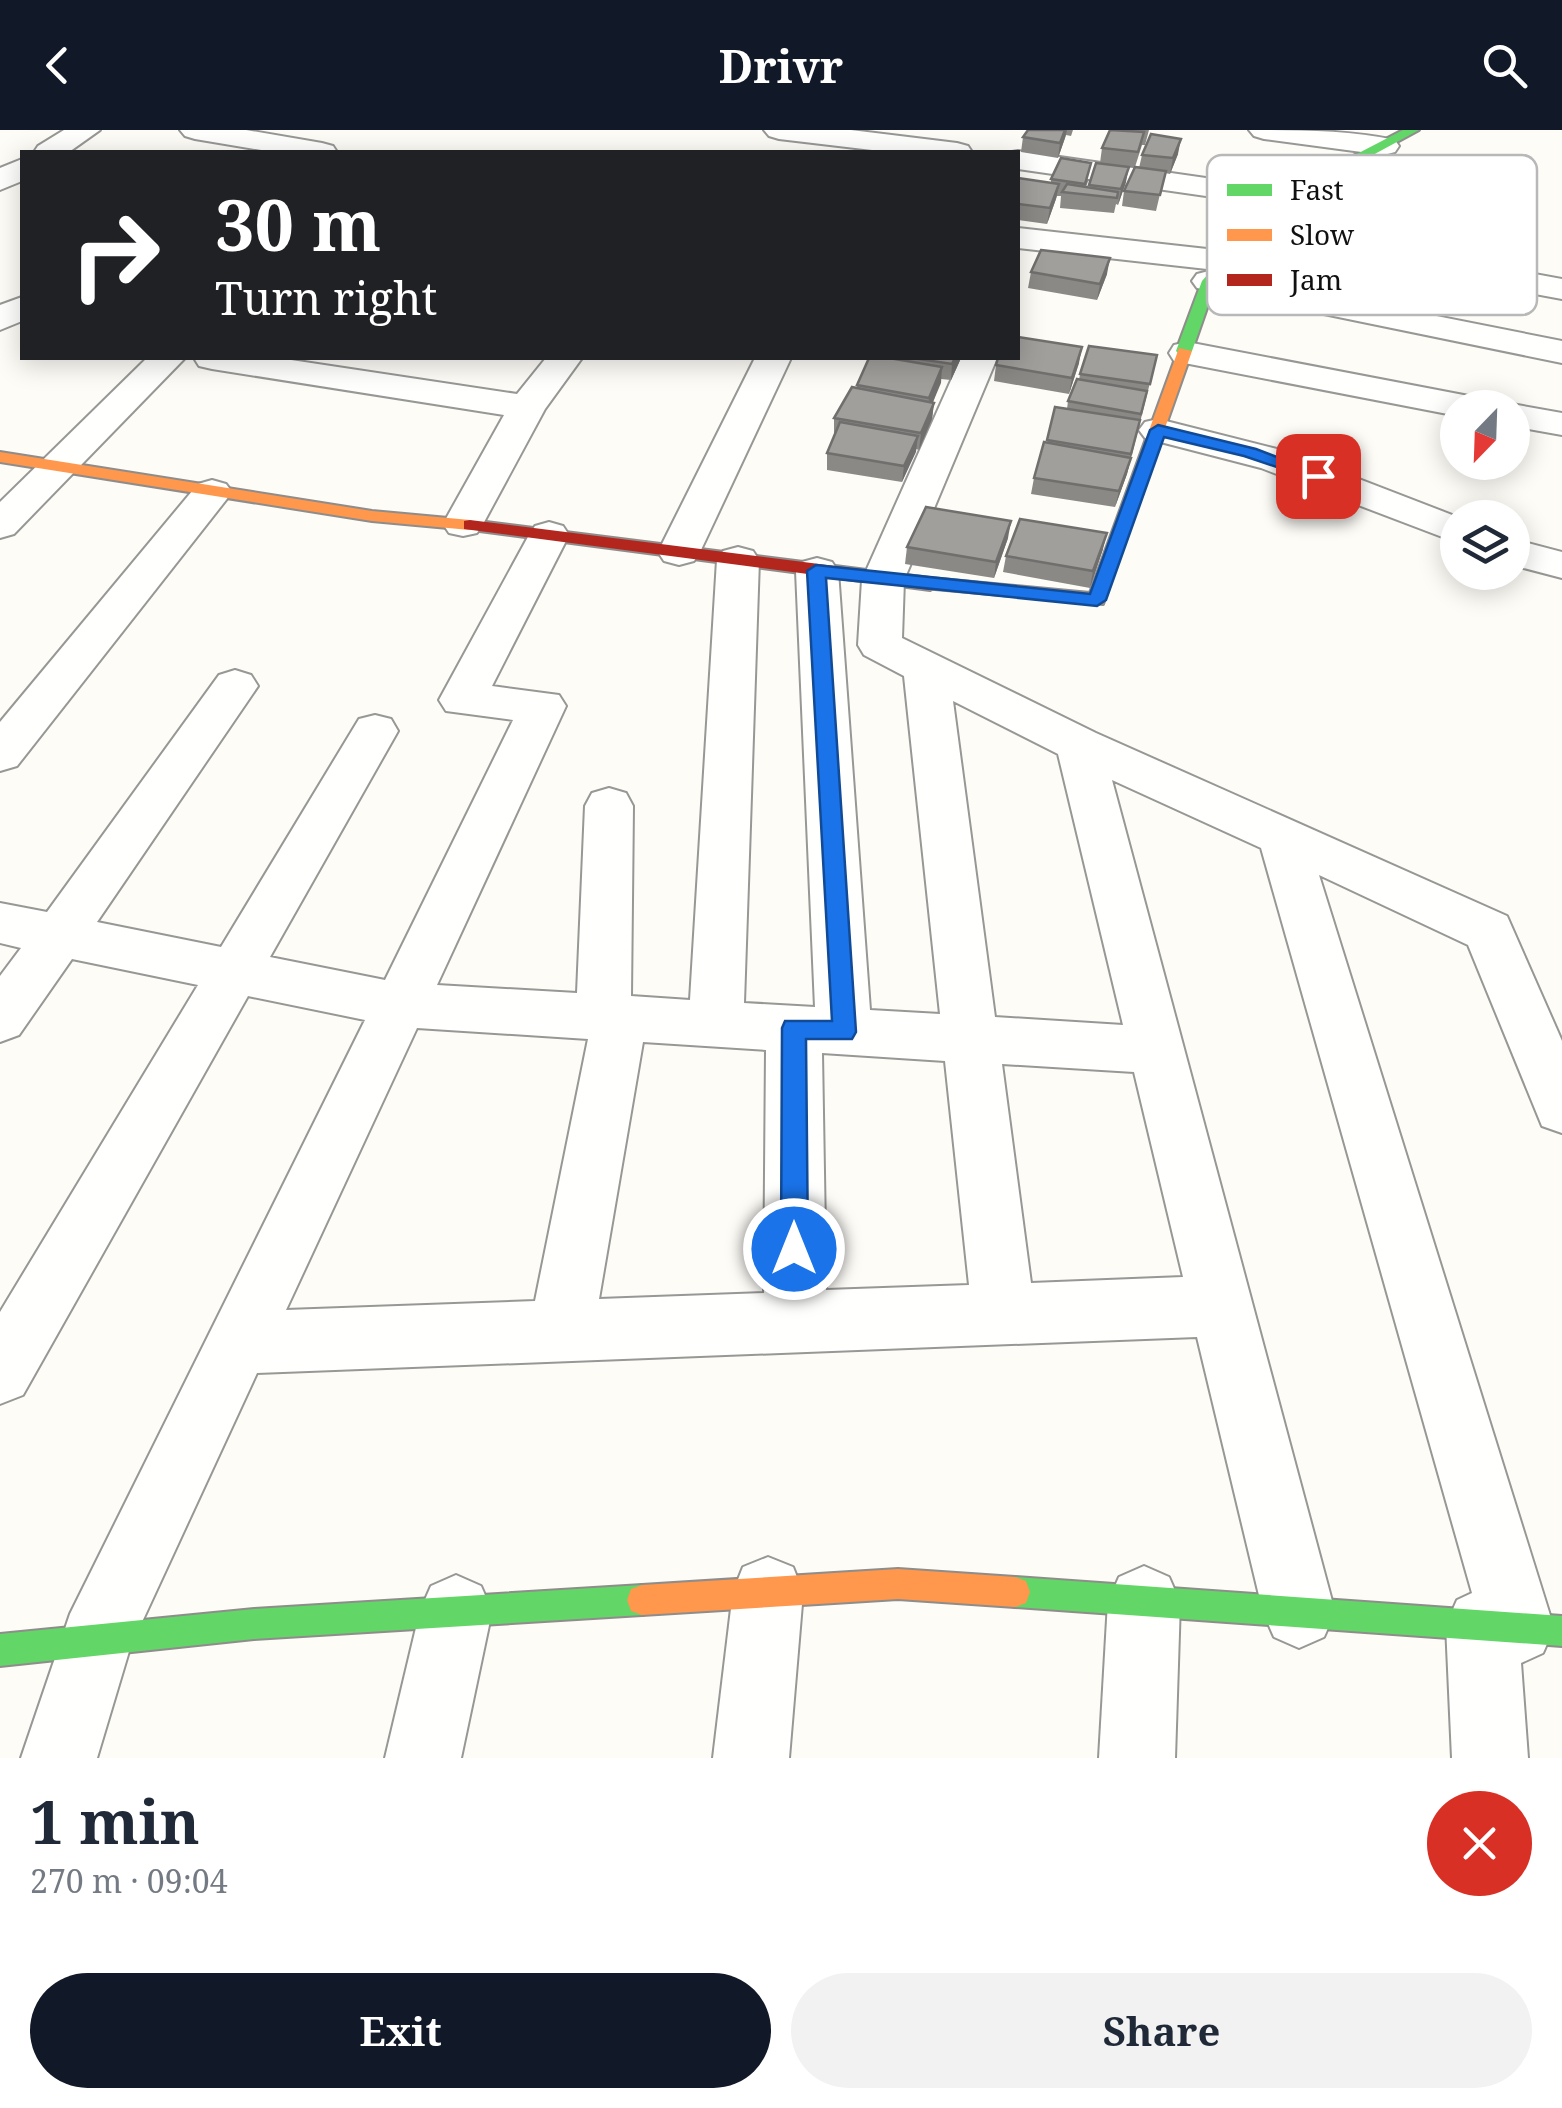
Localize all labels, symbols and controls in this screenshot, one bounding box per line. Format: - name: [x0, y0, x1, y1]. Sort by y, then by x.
- text: Drivr: [719, 35, 843, 96]
- icon: back: [30, 38, 85, 93]
- icon: search: [1477, 38, 1532, 93]
- legend: [1207, 155, 1537, 315]
- text: Fast: [1290, 170, 1344, 208]
- text: 30 m: [215, 176, 381, 272]
- icon: right: [50, 190, 180, 320]
- text: Slow: [1290, 215, 1355, 253]
- text: Jam: [1289, 260, 1342, 298]
- text: Turn right: [215, 267, 437, 328]
- north arrow: [1440, 390, 1530, 480]
- map controls: [1440, 390, 1530, 590]
- pin: [1276, 434, 1361, 519]
- icon: arrive: [1291, 449, 1346, 504]
- button: layers: [1440, 500, 1530, 590]
- position arrow: [742, 1197, 846, 1301]
- text: 1 min: [30, 1780, 200, 1862]
- button: close: [1427, 1791, 1532, 1896]
- text: 270 m · 09:04: [30, 1859, 228, 1902]
- button: Exit: [30, 1973, 771, 2088]
- button: Share: [791, 1973, 1532, 2088]

